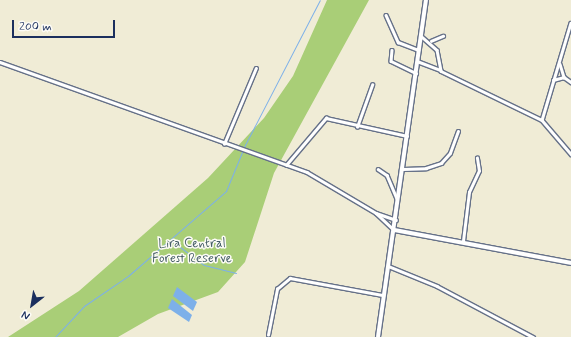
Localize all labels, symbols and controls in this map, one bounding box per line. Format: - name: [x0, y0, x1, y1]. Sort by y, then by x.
- scale bar: [14, 12, 117, 38]
- text: 200 m: [19, 19, 52, 35]
- park label: Lira Central Forest Reserve: [152, 237, 232, 268]
- north arrow: [12, 285, 52, 325]
- text: N: [19, 307, 33, 323]

